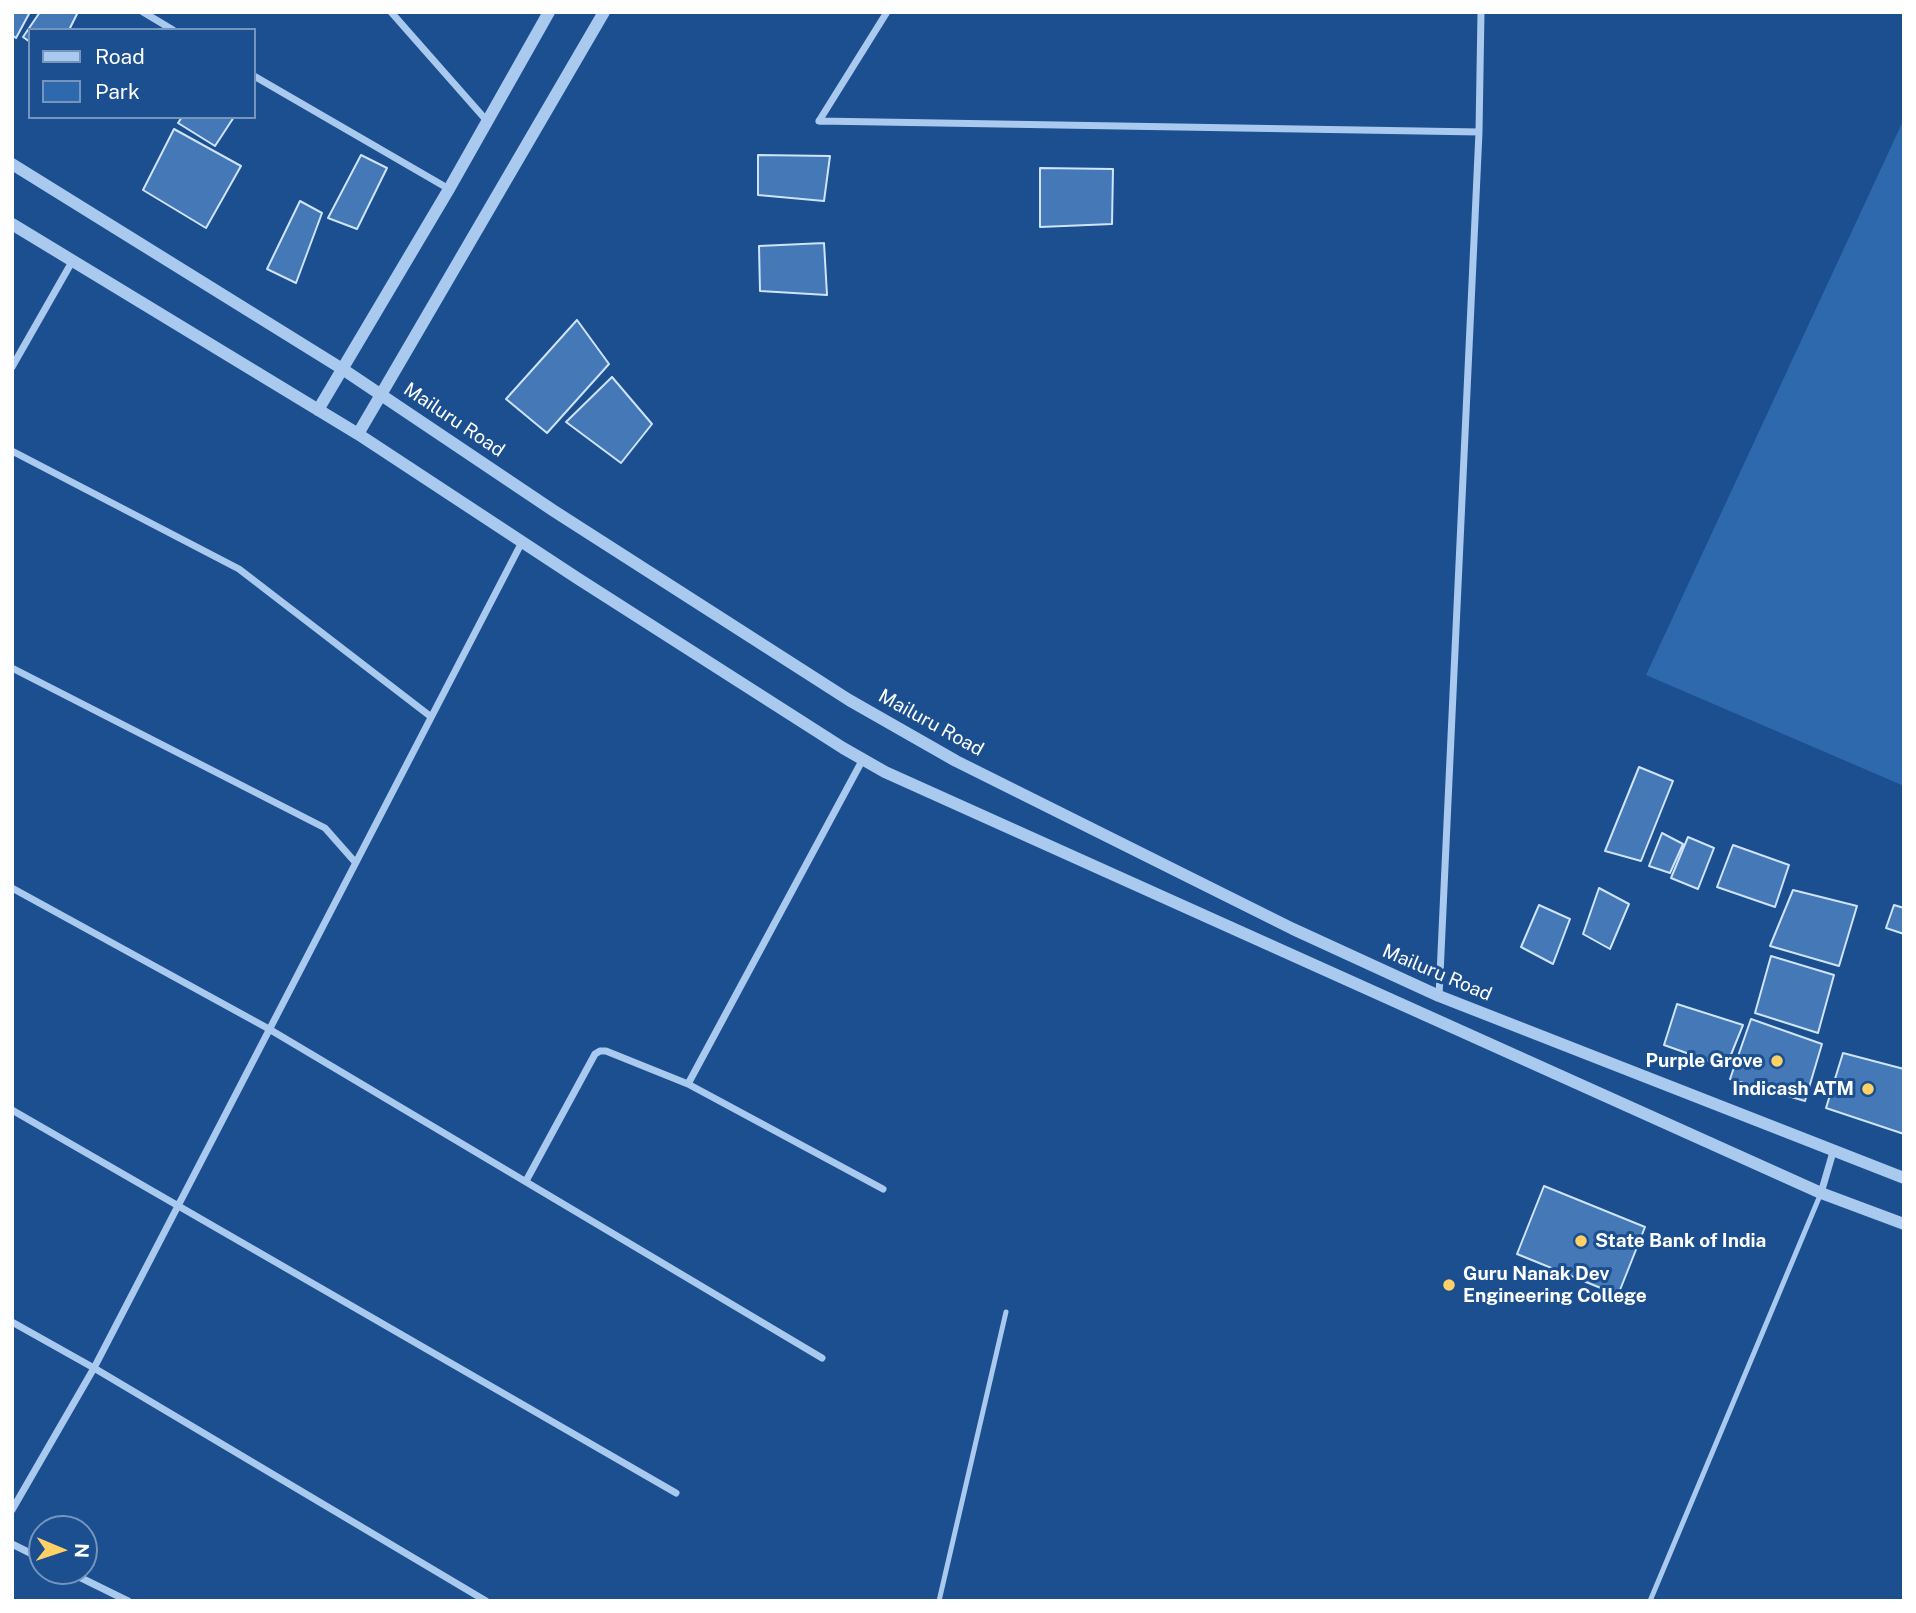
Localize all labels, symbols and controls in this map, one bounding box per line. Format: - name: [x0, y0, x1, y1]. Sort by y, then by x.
- legend: [28, 28, 256, 119]
- text: Road: [95, 44, 145, 69]
- text: Park: [95, 79, 140, 104]
- street label: Mailuru Road: [399, 378, 509, 462]
- street label: Mailuru Road: [874, 685, 988, 761]
- street label: Mailuru Road: [1379, 940, 1495, 1006]
- place label: Purple Grove: [1646, 1050, 1763, 1072]
- marker: Purple Grove: [1769, 1053, 1785, 1069]
- place label: Indicash ATM: [1732, 1078, 1854, 1100]
- marker: Indicash ATM: [1860, 1081, 1876, 1097]
- place label: State Bank of India: [1595, 1230, 1766, 1252]
- marker: State Bank of India: [1573, 1233, 1589, 1249]
- place label: Guru Nanak Dev Engineering College: [1463, 1263, 1647, 1307]
- marker: Guru Nanak Dev Engineering College: [1441, 1277, 1457, 1293]
- north arrow: [28, 1515, 98, 1585]
- text: N: [71, 1543, 93, 1558]

